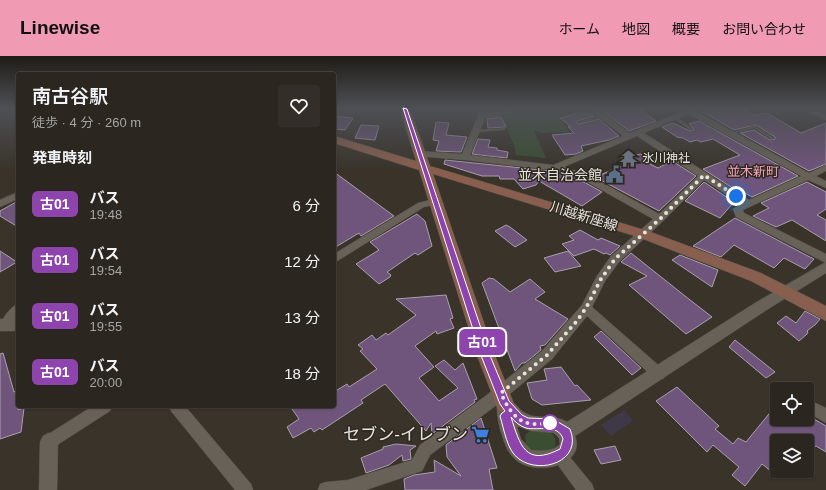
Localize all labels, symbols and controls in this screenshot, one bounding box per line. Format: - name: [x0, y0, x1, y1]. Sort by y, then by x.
- text: Linewise: [20, 17, 100, 38]
- text: ホーム: [558, 21, 600, 37]
- text: 地図: [622, 21, 650, 37]
- text: 概要: [672, 21, 700, 37]
- text: お問い合わせ: [722, 21, 806, 37]
- button: heart: [278, 85, 320, 127]
- text: 南古谷駅: [32, 86, 108, 107]
- text: 徒歩 · 4 分 · 260 m: [32, 115, 141, 130]
- temple icon: 氷川神社: [619, 148, 639, 168]
- text: 発車時刻: [32, 149, 92, 166]
- place label: 氷川神社: [642, 151, 690, 165]
- district label: 並木新町: [727, 164, 779, 179]
- public building icon: 並木自治会館: [605, 165, 625, 185]
- place label: 並木自治会館: [518, 167, 602, 183]
- your location: [726, 186, 746, 206]
- text: バス: [90, 189, 120, 206]
- text: 古01: [40, 196, 70, 212]
- text: 6 分: [292, 197, 320, 214]
- street label: 川越新座線: [548, 198, 620, 234]
- text: 19:48: [90, 207, 122, 222]
- text: バス: [90, 245, 120, 262]
- text: 古01: [40, 252, 70, 268]
- text: 12 分: [284, 253, 320, 270]
- text: 19:54: [90, 263, 122, 278]
- text: バス: [90, 301, 120, 318]
- text: 古01: [40, 308, 70, 324]
- text: 13 分: [284, 309, 320, 326]
- text: 19:55: [90, 319, 122, 334]
- line badge: 古01: [459, 329, 505, 355]
- text: 古01: [467, 334, 497, 350]
- text: バス: [90, 357, 120, 374]
- text: 古01: [40, 364, 70, 380]
- text: 18 分: [284, 365, 320, 382]
- text: 20:00: [90, 375, 122, 390]
- map controls: [770, 382, 814, 478]
- button: locate: [770, 382, 814, 426]
- unlabelled marker: [541, 414, 559, 432]
- supermarket icon: セブン-イレブン: [471, 424, 491, 444]
- place label: セブン-イレブン: [343, 425, 468, 444]
- button: layers: [770, 434, 814, 478]

